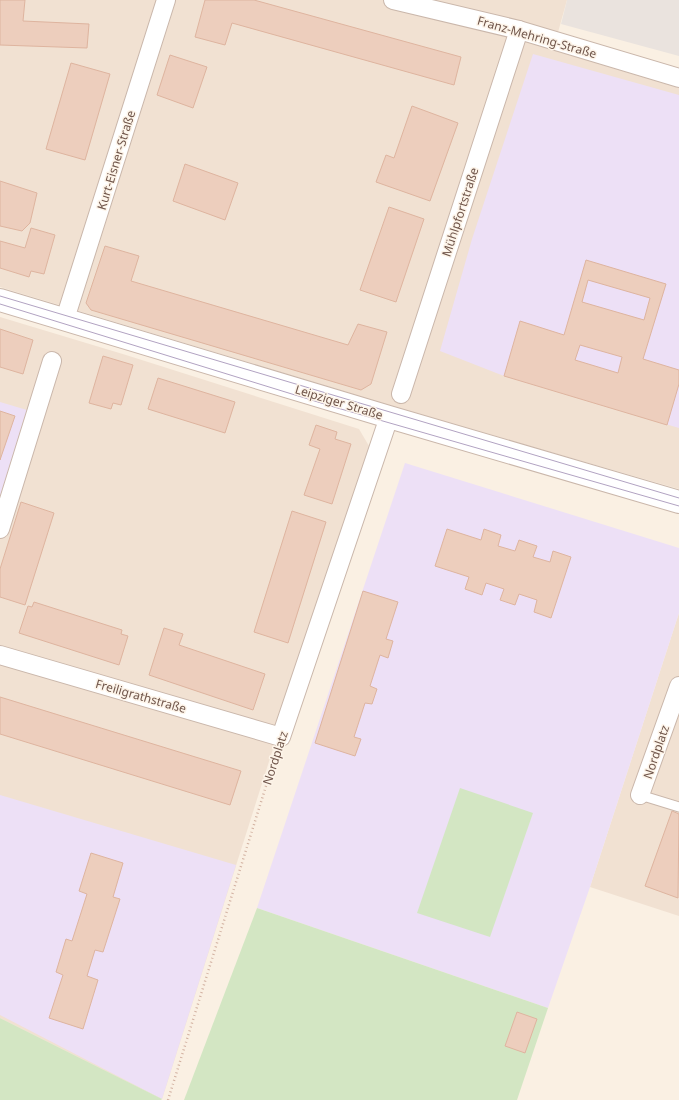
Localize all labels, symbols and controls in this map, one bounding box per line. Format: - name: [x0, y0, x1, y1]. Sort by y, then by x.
- street label: Franz-Mehring-Straße: [475, 12, 599, 62]
- street label: Kurt-Eisner-Straße: [93, 108, 139, 212]
- street label: Mühlpfortstraße: [438, 165, 482, 259]
- street label: Leipziger Straße: [293, 381, 385, 424]
- street label: Freiligrathstraße: [94, 675, 188, 717]
- street label: Nordplatz: [639, 723, 673, 781]
- street label: Nordplatz: [258, 729, 292, 787]

